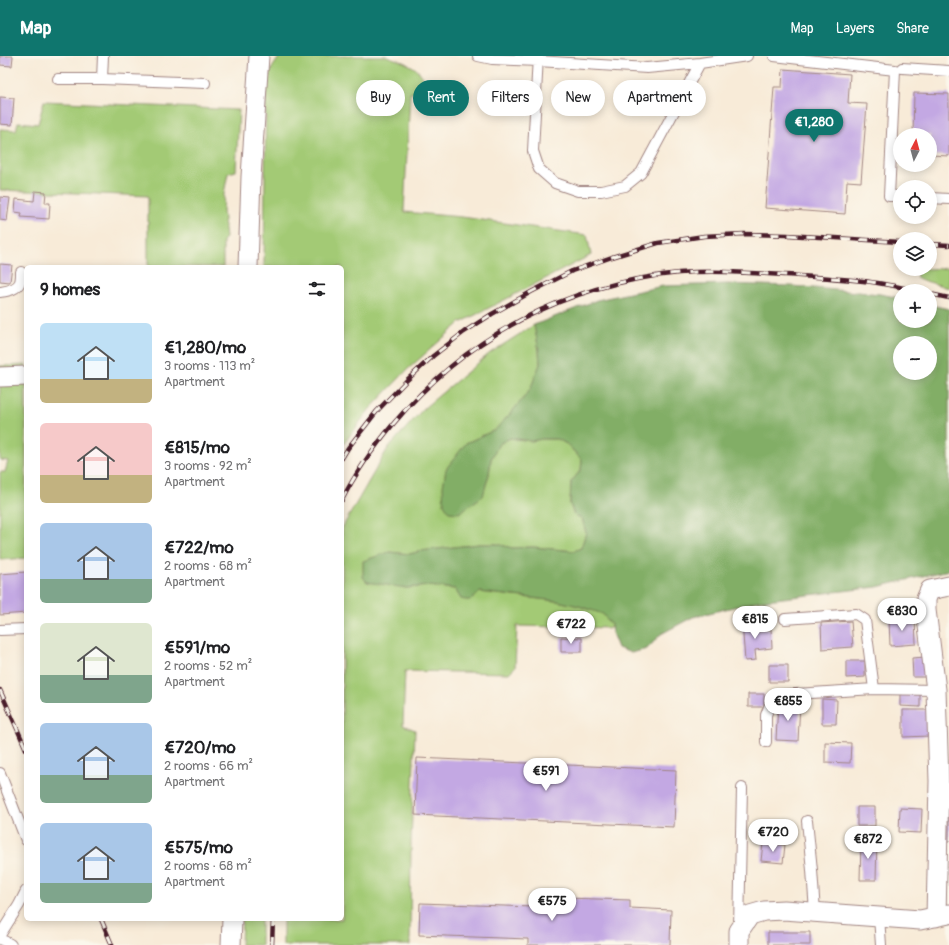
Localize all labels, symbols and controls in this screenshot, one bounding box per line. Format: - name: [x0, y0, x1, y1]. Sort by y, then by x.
- text: Map: [20, 16, 51, 40]
- text: Map: [791, 20, 814, 37]
- text: Layers: [836, 20, 874, 37]
- text: Share: [896, 20, 929, 37]
- chip: Buy: [356, 80, 405, 116]
- chip: Rent: [413, 80, 469, 116]
- chip: Filters: [477, 80, 543, 116]
- chip: New: [551, 80, 605, 116]
- chip: Apartment: [613, 80, 706, 116]
- pin: €1,280: [781, 109, 847, 143]
- text: €1,280: [794, 114, 834, 130]
- north arrow: [893, 128, 937, 172]
- map controls: [893, 128, 937, 380]
- button: locate: [893, 180, 937, 224]
- button: layers: [893, 232, 937, 276]
- icon: filters: [306, 278, 328, 300]
- text: 9 homes: [40, 279, 100, 300]
- button: +: [893, 284, 937, 328]
- button: −: [893, 336, 937, 380]
- text: €1,280/mo: [164, 337, 246, 358]
- icon: home: [72, 339, 120, 387]
- text: 3 rooms · 113 m²: [164, 358, 255, 374]
- text: Apartment: [164, 374, 225, 390]
- text: €815/mo: [164, 437, 230, 458]
- icon: home: [72, 439, 120, 487]
- text: 3 rooms · 92 m²: [164, 458, 252, 474]
- text: Apartment: [164, 474, 225, 490]
- text: €722/mo: [164, 537, 234, 558]
- icon: home: [72, 539, 120, 587]
- text: 2 rooms · 68 m²: [164, 558, 252, 574]
- text: Apartment: [164, 574, 225, 590]
- pin: €830: [878, 598, 926, 632]
- text: €830: [886, 603, 918, 619]
- pin: €815: [731, 606, 779, 640]
- pin: €722: [547, 611, 595, 645]
- text: €815: [741, 611, 769, 627]
- text: €722: [556, 616, 586, 632]
- text: €591/mo: [164, 637, 230, 658]
- icon: home: [72, 639, 120, 687]
- text: 2 rooms · 52 m²: [164, 658, 252, 674]
- text: Apartment: [164, 674, 225, 690]
- pin: €855: [764, 688, 812, 722]
- text: €855: [773, 693, 803, 709]
- text: €720/mo: [164, 737, 236, 758]
- icon: home: [72, 739, 120, 787]
- text: 2 rooms · 66 m²: [164, 758, 253, 774]
- pin: €591: [522, 758, 570, 792]
- text: €591: [532, 763, 560, 779]
- text: Apartment: [164, 774, 225, 790]
- pin: €720: [749, 819, 797, 853]
- text: €720: [757, 824, 789, 840]
- pin: €872: [844, 826, 892, 860]
- text: €872: [853, 831, 883, 847]
- text: €575/mo: [164, 837, 233, 858]
- icon: home: [72, 839, 120, 887]
- text: 2 rooms · 68 m²: [164, 858, 252, 874]
- text: Apartment: [164, 874, 225, 890]
- pin: €575: [528, 888, 576, 922]
- text: €575: [537, 893, 567, 909]

